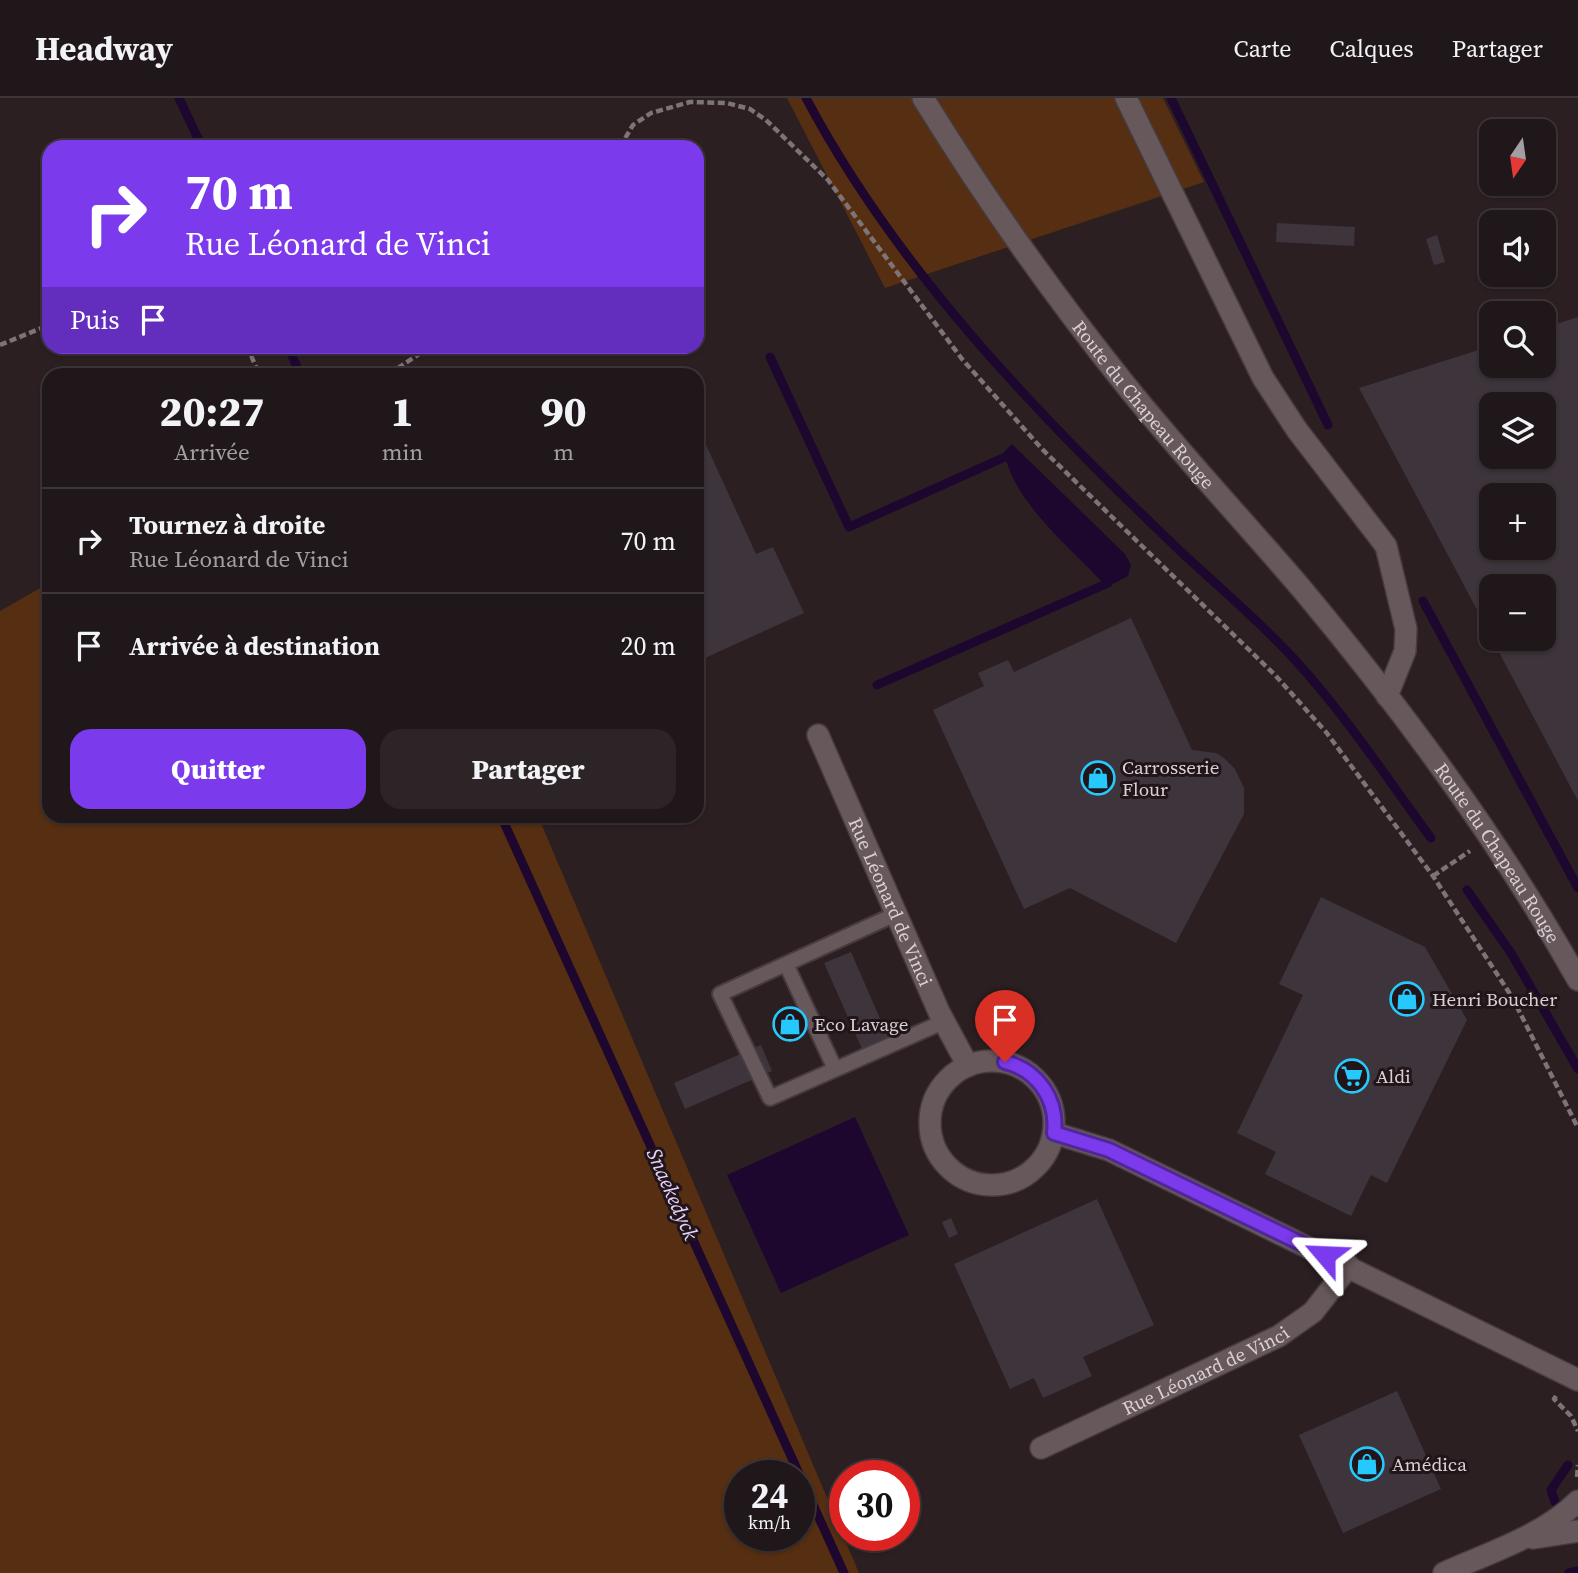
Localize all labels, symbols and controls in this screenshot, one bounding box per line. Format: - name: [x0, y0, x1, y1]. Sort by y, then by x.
- text: Headway: [35, 26, 173, 71]
- text: Carte: [1234, 32, 1292, 65]
- text: Calques: [1330, 32, 1414, 65]
- text: Partager: [1452, 32, 1543, 65]
- north arrow: [1479, 119, 1556, 196]
- map controls: [1479, 119, 1556, 651]
- text: 70 m: [185, 158, 293, 225]
- icon: right: [70, 168, 161, 259]
- button: sound: [1479, 210, 1556, 287]
- text: Rue Léonard de Vinci: [185, 222, 491, 266]
- icon: arrive: [134, 301, 172, 339]
- button: search: [1479, 301, 1556, 378]
- text: Puis: [70, 302, 120, 338]
- street label: Route du Chapeau Rouge: [1067, 315, 1221, 494]
- text: 20:27: [159, 382, 264, 440]
- text: 1: [391, 382, 414, 440]
- text: 90: [540, 382, 587, 440]
- button: layers: [1479, 392, 1556, 469]
- text: Arrivée: [174, 436, 250, 468]
- text: min: [382, 436, 423, 468]
- text: m: [553, 436, 574, 468]
- button: +: [1479, 483, 1556, 560]
- text: Tournez à droite: [129, 507, 325, 543]
- icon: right: [70, 522, 108, 560]
- text: 70 m: [621, 523, 676, 559]
- text: Rue Léonard de Vinci: [129, 543, 349, 575]
- button: −: [1479, 574, 1556, 651]
- icon: arrive: [70, 627, 108, 665]
- text: Arrivée à destination: [129, 628, 380, 664]
- text: 20 m: [621, 628, 676, 664]
- button: Quitter: [70, 729, 366, 809]
- button: Partager: [380, 729, 676, 809]
- place label: Carrosserie Flour: [1122, 754, 1219, 802]
- street label: Route du Chapeau Rouge: [1429, 757, 1567, 948]
- shop icon: Carrosserie Flour: [1079, 759, 1117, 797]
- street label: Rue Léonard de Vinci: [843, 813, 939, 990]
- shop icon: Henri Boucher: [1388, 980, 1426, 1018]
- place label: Henri Boucher: [1432, 986, 1557, 1012]
- pin: [975, 990, 1035, 1062]
- icon: arrive: [986, 1001, 1024, 1039]
- shop icon: Eco Lavage: [771, 1005, 809, 1043]
- place label: Eco Lavage: [814, 1011, 908, 1037]
- supermarket icon: Aldi: [1333, 1057, 1371, 1095]
- place label: Aldi: [1376, 1063, 1411, 1089]
- water label: Snaekedyck: [640, 1143, 706, 1245]
- position arrow: [1288, 1218, 1362, 1292]
- street label: Rue Léonard de Vinci: [1118, 1320, 1295, 1421]
- shop icon: Amédica: [1348, 1445, 1386, 1483]
- place label: Amédica: [1392, 1451, 1467, 1477]
- speed limit sign: 30: [829, 1460, 920, 1551]
- text: 24: [751, 1472, 788, 1520]
- text: km/h: [748, 1510, 791, 1535]

